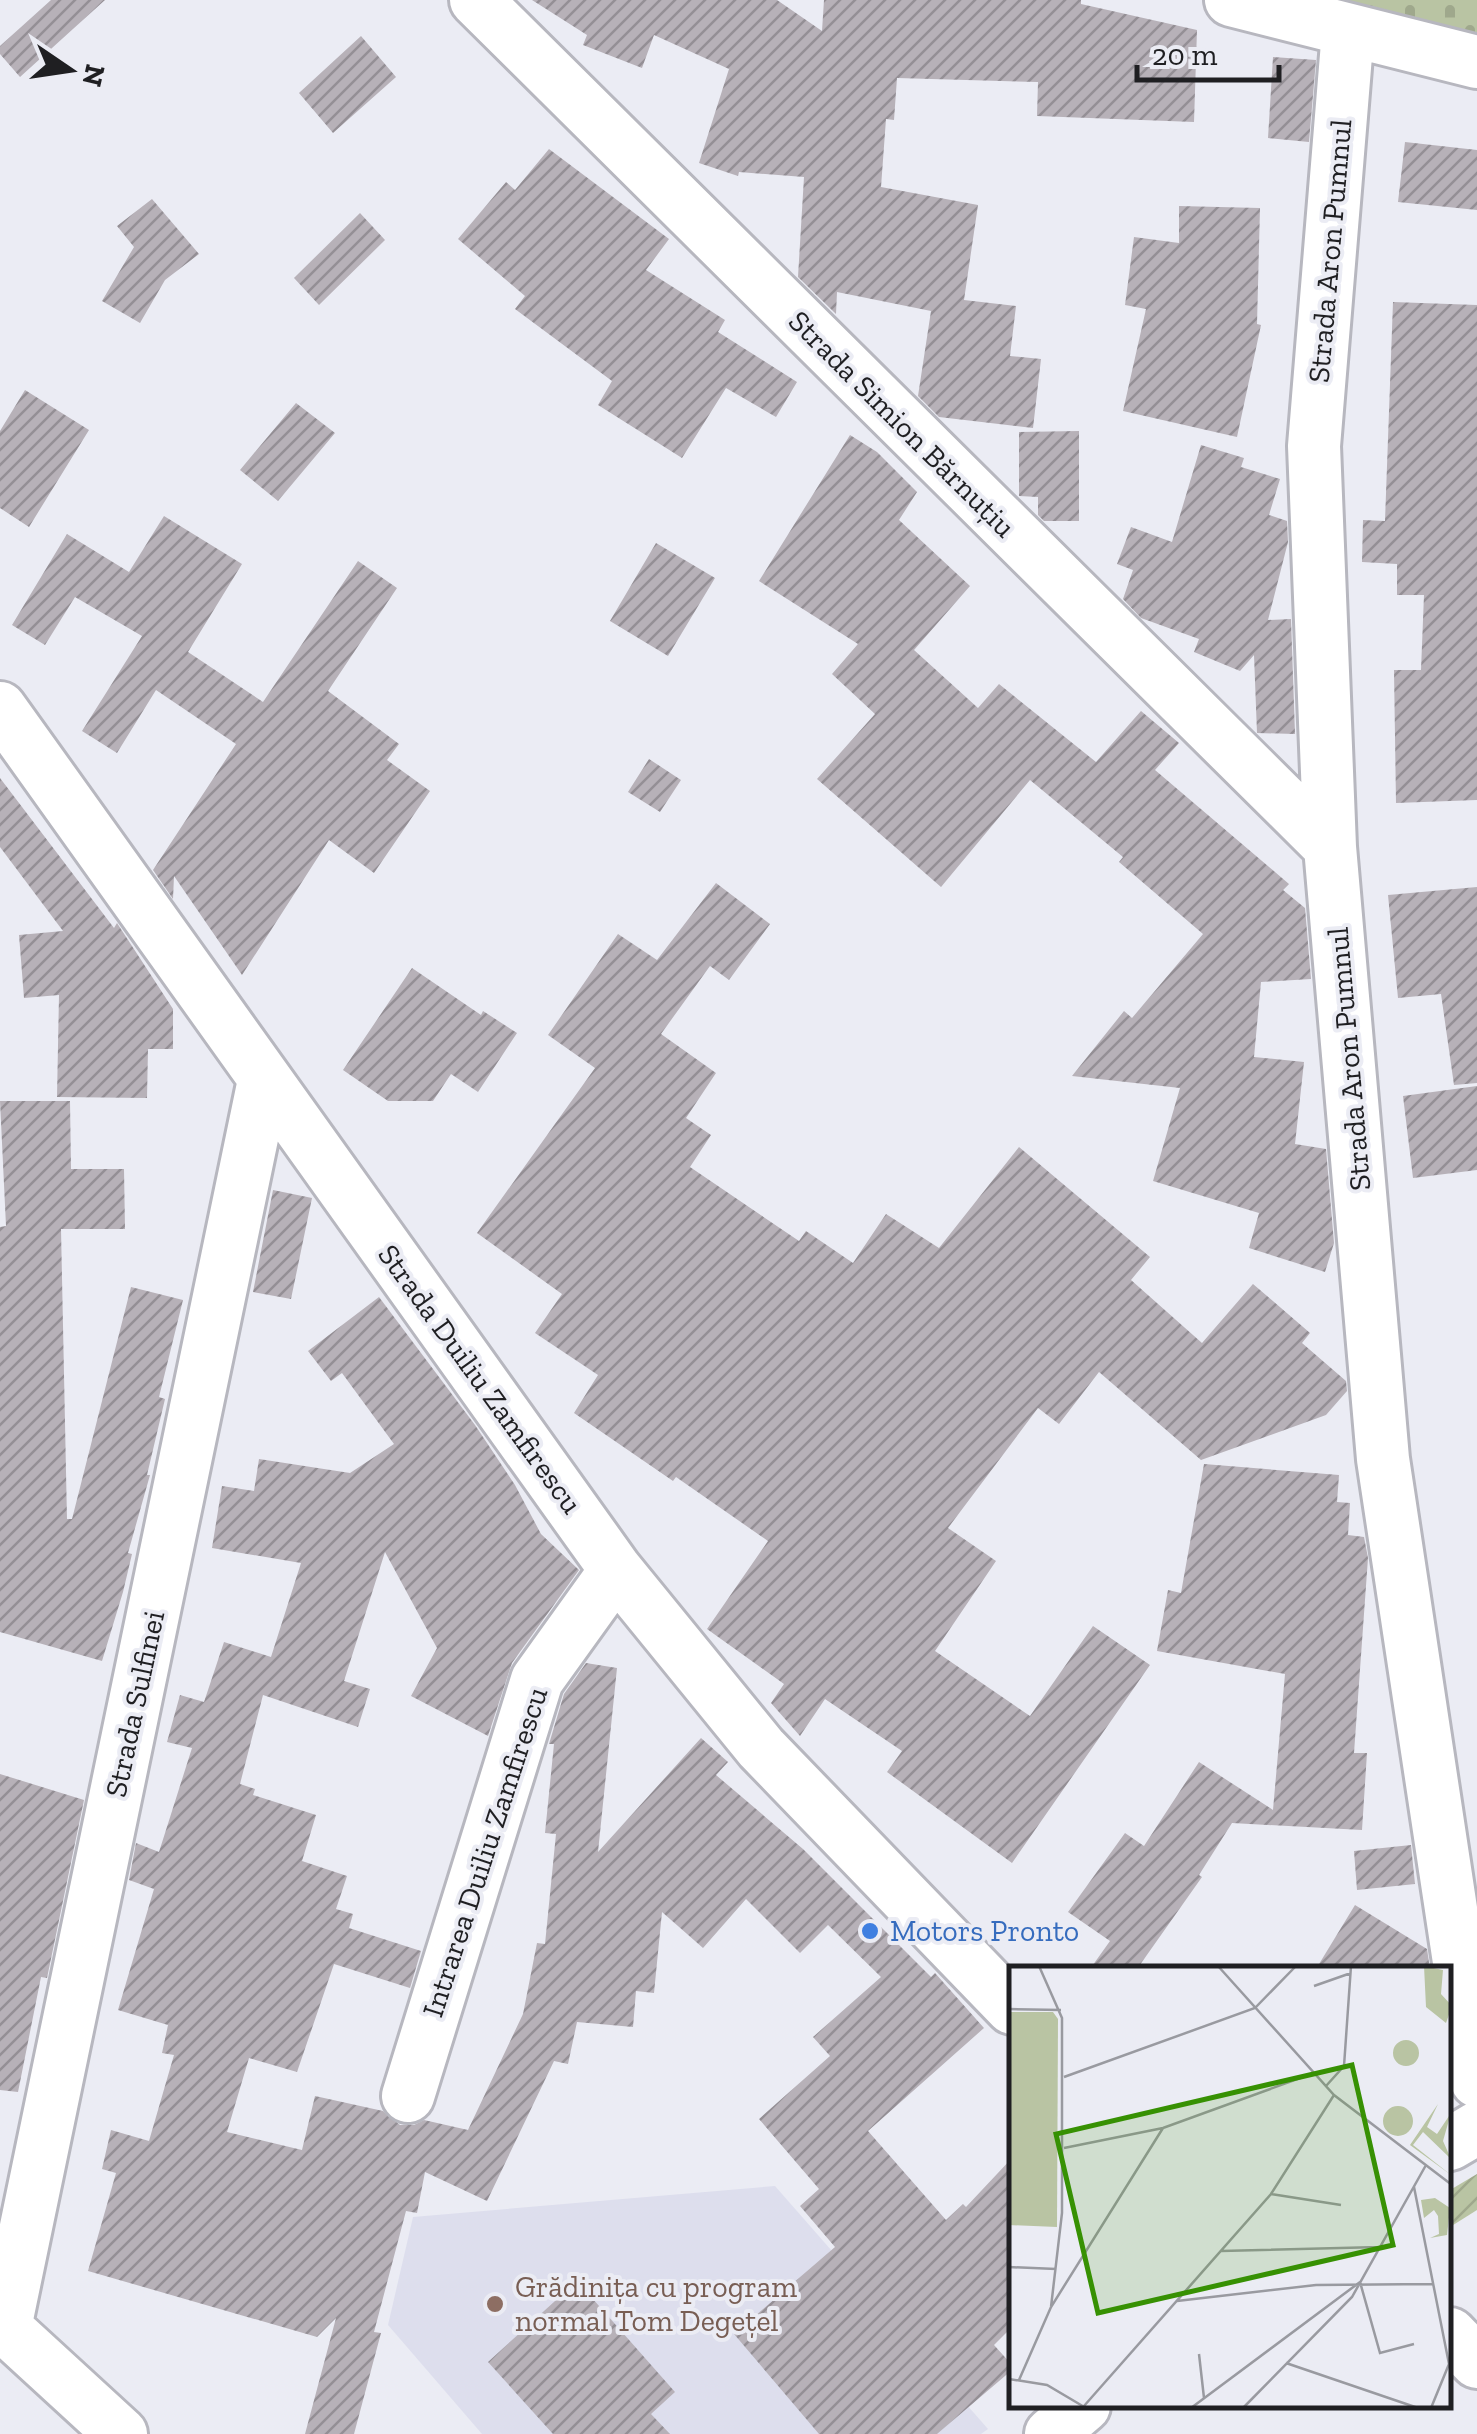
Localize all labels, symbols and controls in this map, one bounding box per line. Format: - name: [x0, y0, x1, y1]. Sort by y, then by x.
- north arrow: [20, 20, 120, 120]
- scale bar: [1137, 20, 1280, 82]
- text: 20 m: [1152, 37, 1218, 73]
- text: N: [75, 61, 112, 90]
- street label: Strada Aron Pumnul: [1301, 118, 1359, 384]
- street label: Strada Simion Bărnuțiu: [781, 303, 1023, 545]
- street label: Strada Aron Pumnul: [1320, 926, 1378, 1192]
- street label: Strada Duiliu Zamfirescu: [370, 1237, 590, 1521]
- street label: Strada Sulfinei: [98, 1608, 172, 1800]
- street label: Intrarea Duiliu Zamfirescu: [415, 1682, 555, 2022]
- place label: Motors Pronto: [890, 1913, 1079, 1949]
- marker: Motors Pronto: [859, 1920, 881, 1942]
- inset map: [1009, 1966, 1452, 2409]
- place label: Grădinița cu program normal Tom Degețel: [515, 2269, 797, 2339]
- marker: Grădinița cu program normal Tom Degețel: [484, 2293, 506, 2315]

